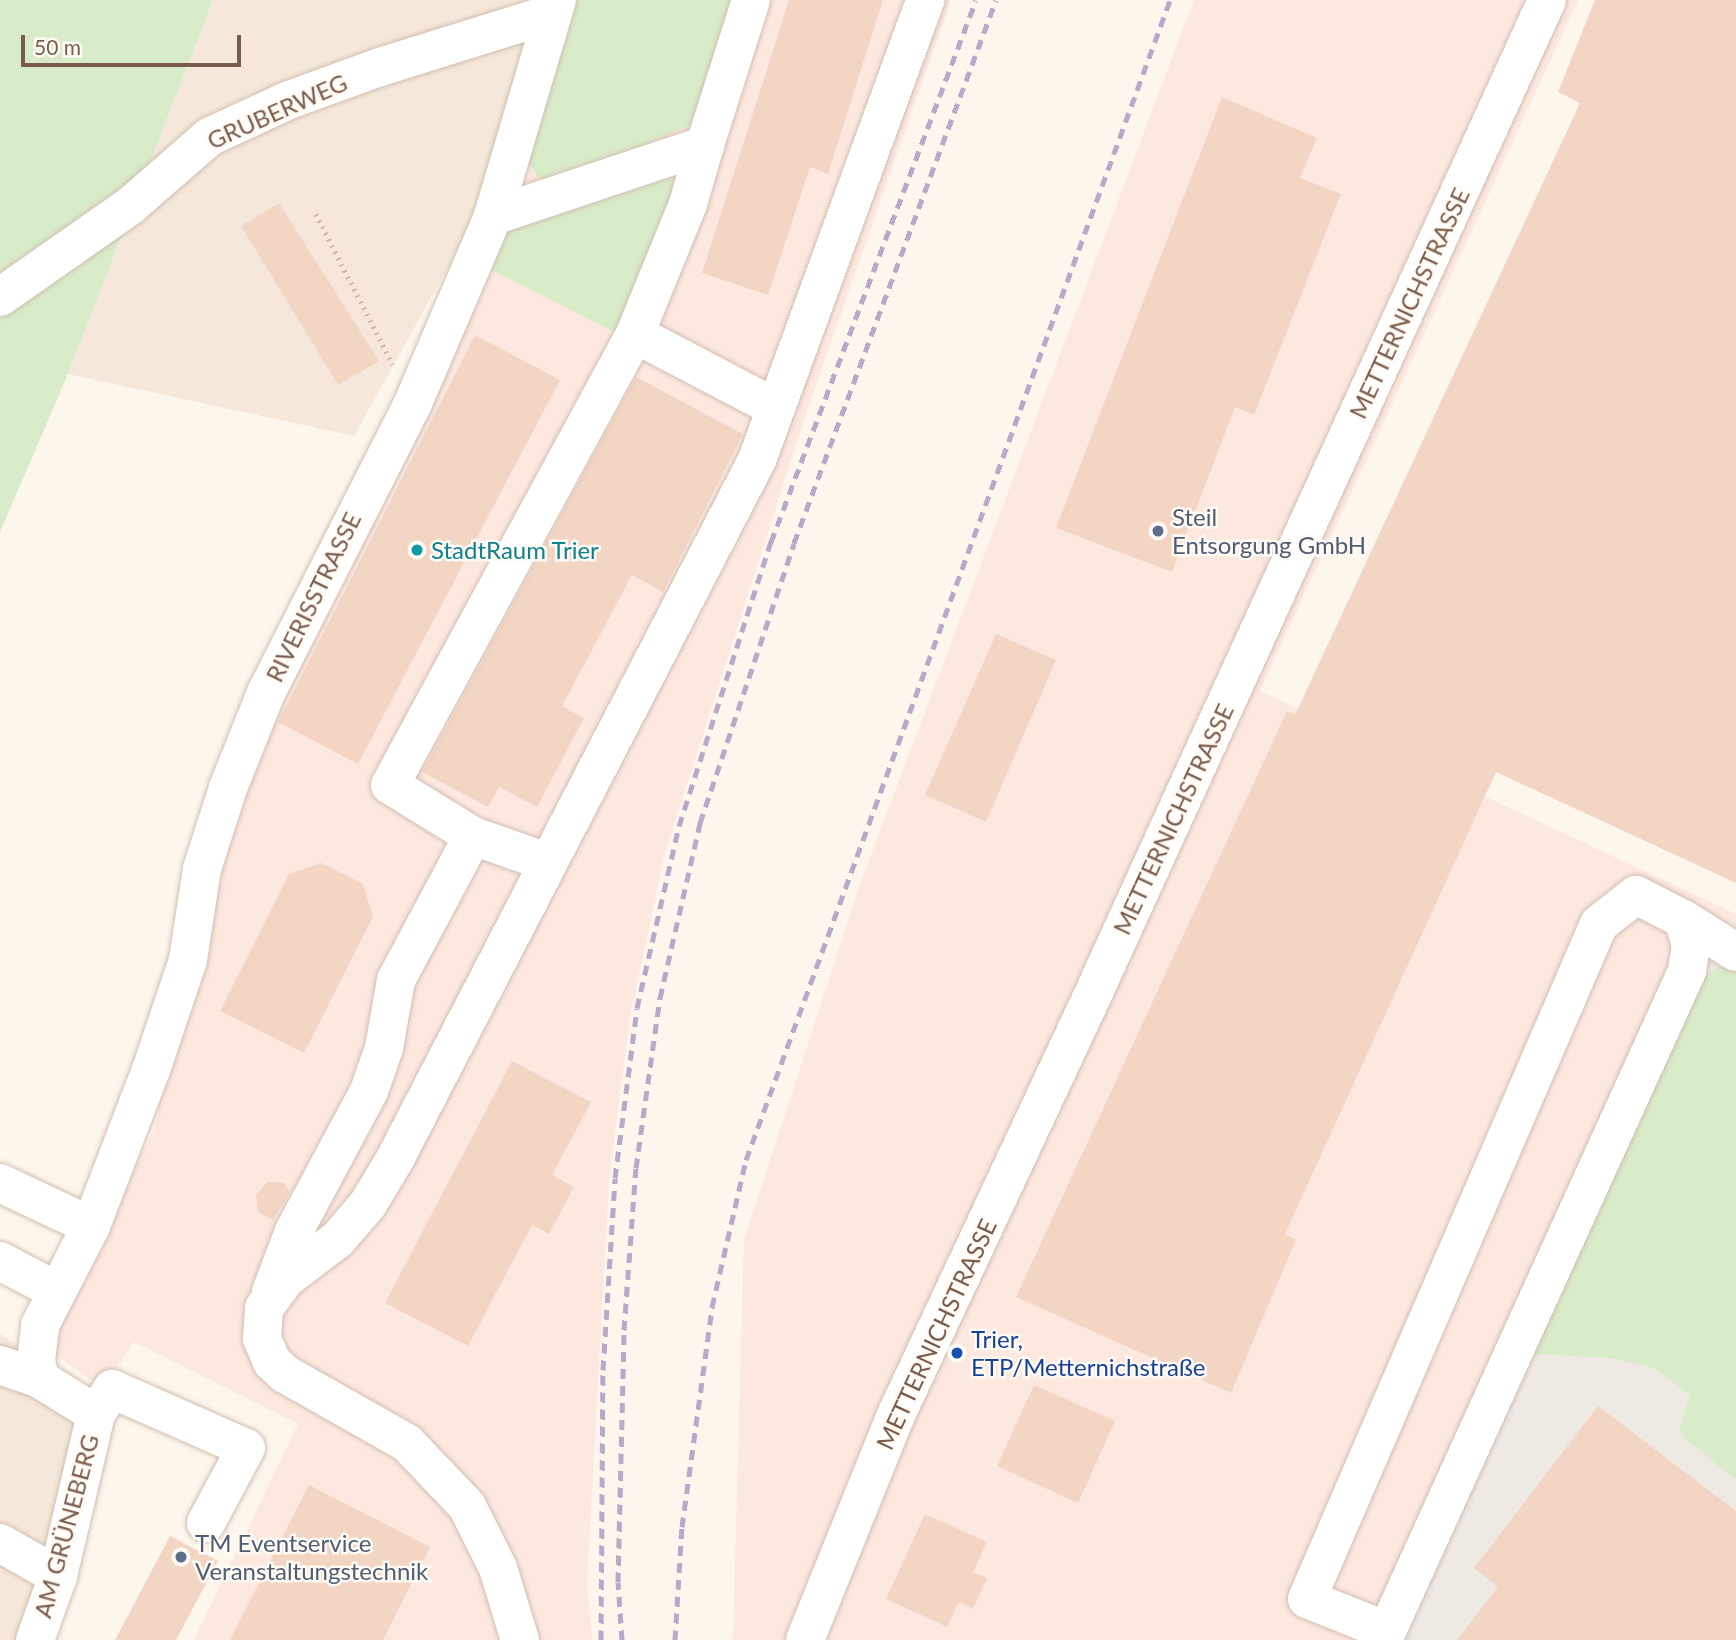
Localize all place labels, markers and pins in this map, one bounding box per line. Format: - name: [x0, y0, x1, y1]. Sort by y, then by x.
- place label: Steil Entsorgung GmbH: [1172, 503, 1366, 559]
- marker: Steil Entsorgung GmbH: [1150, 523, 1166, 539]
- place label: StadtRaum Trier: [431, 536, 600, 564]
- marker: StadtRaum Trier: [409, 542, 425, 558]
- place label: Trier, ETP/Metternichstraße: [971, 1325, 1206, 1381]
- marker: Trier, ETP/Metternichstraße: [949, 1345, 965, 1361]
- place label: TM Eventservice Veranstaltungstechnik: [195, 1529, 428, 1585]
- marker: TM Eventservice Veranstaltungstechnik: [173, 1549, 189, 1565]

